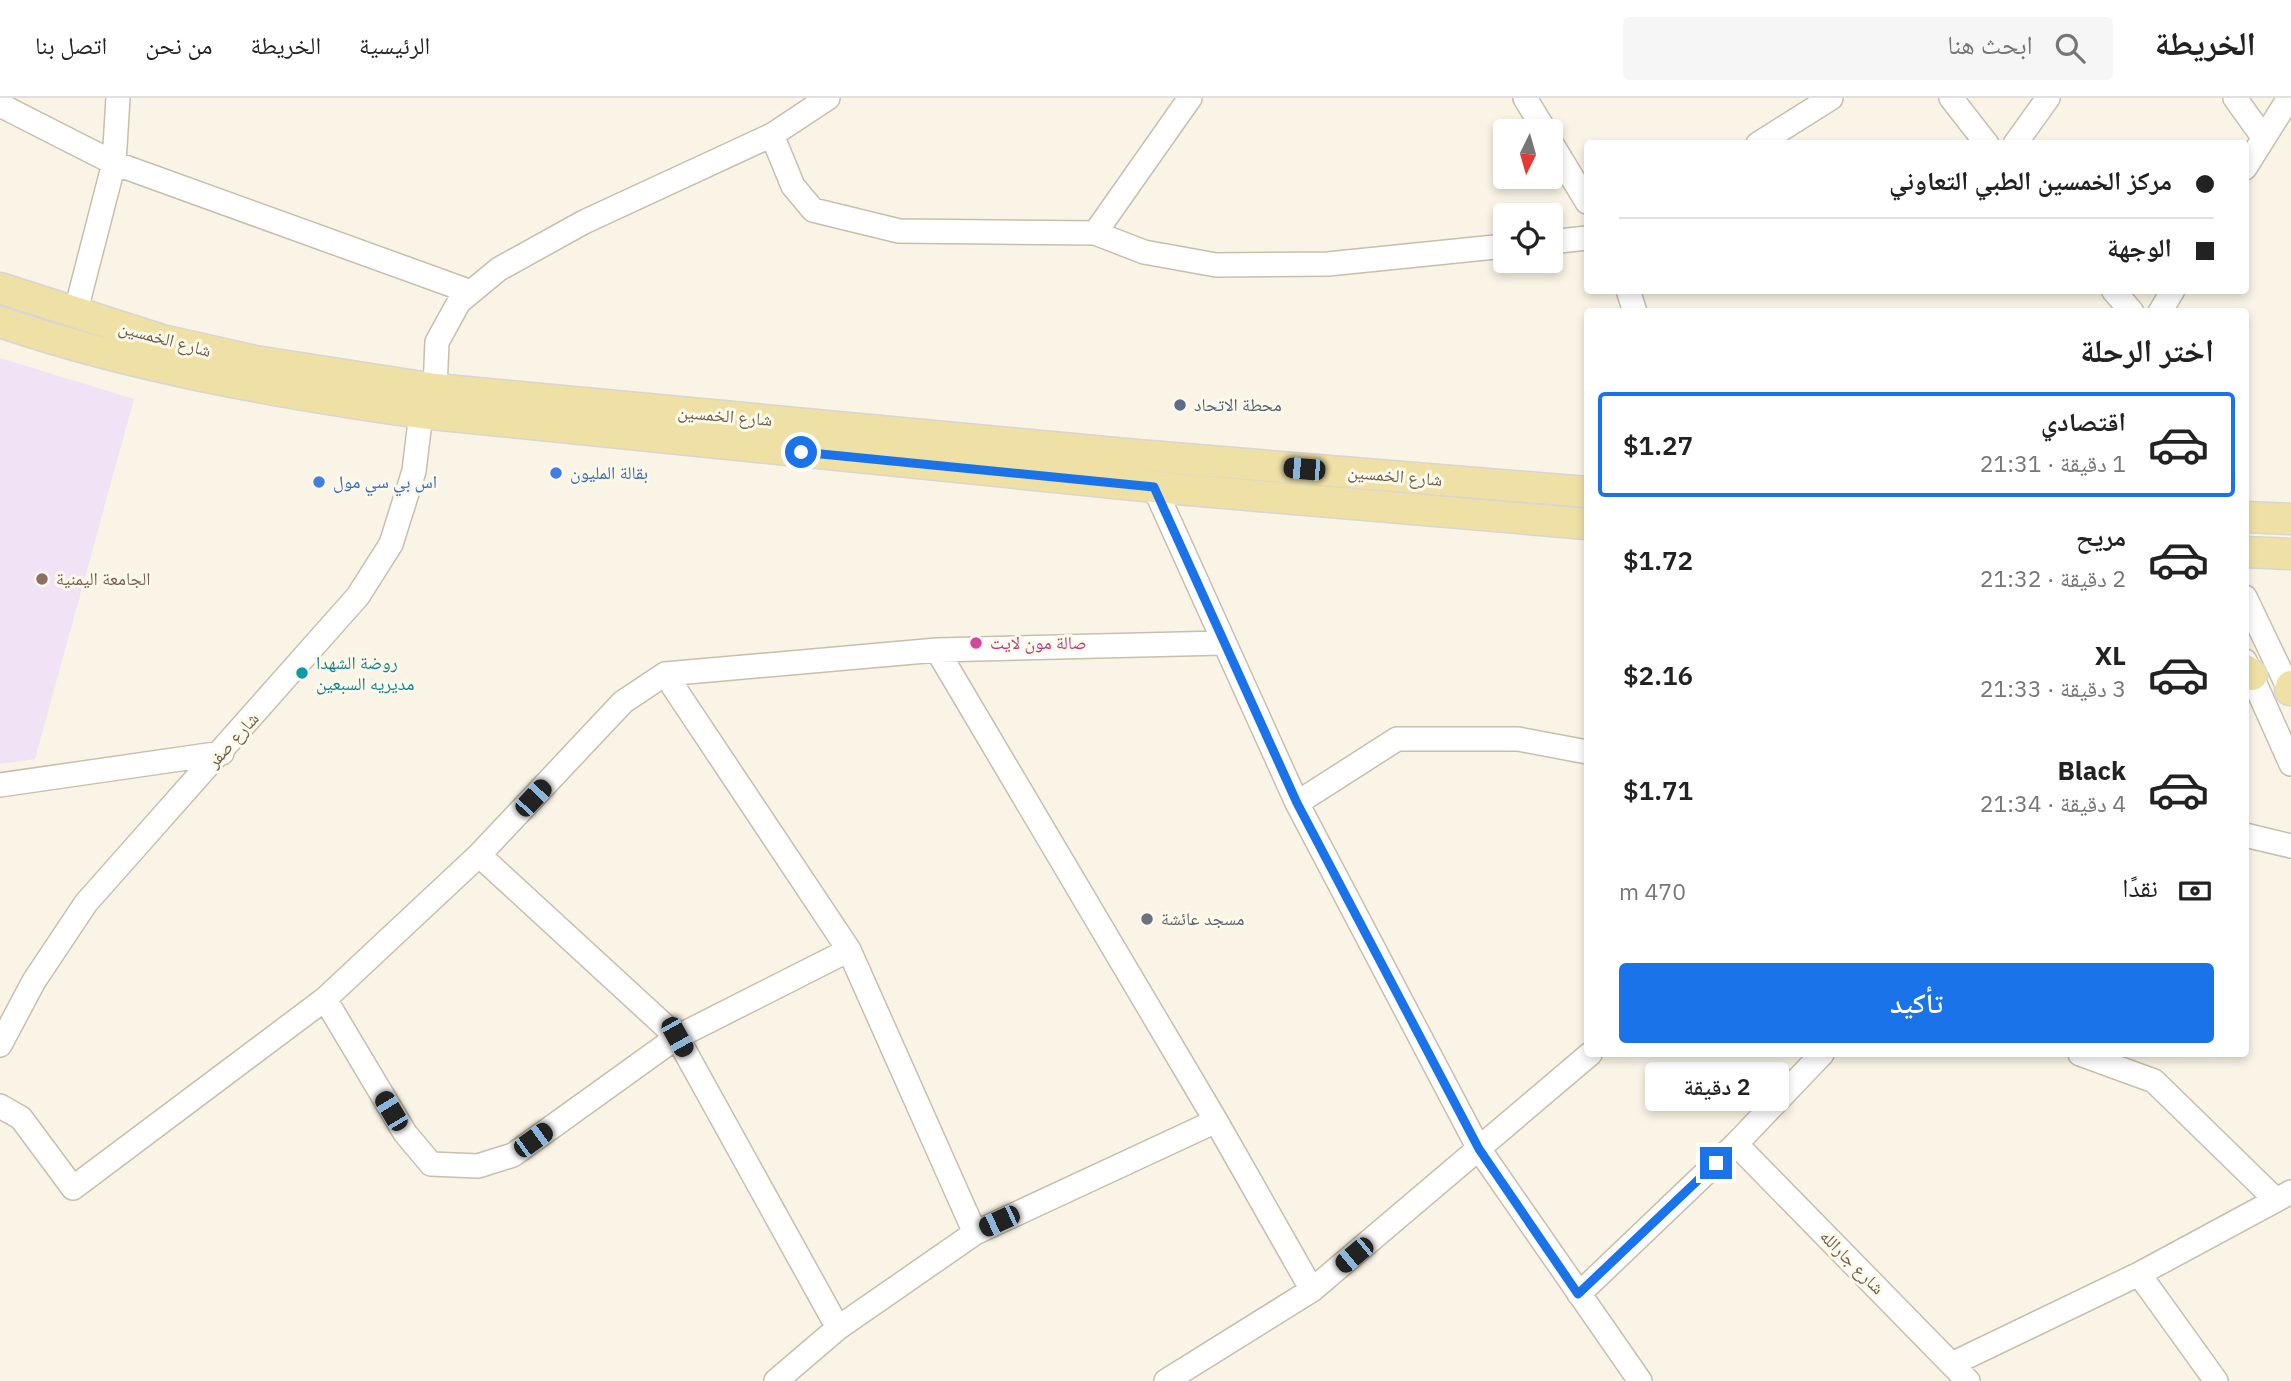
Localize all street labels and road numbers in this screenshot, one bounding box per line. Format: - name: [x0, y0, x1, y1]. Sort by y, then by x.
- street label: شارع الخمسين: [116, 315, 214, 362]
- street label: شارع الخمسين: [677, 400, 773, 431]
- street label: شارع الخمسين: [1347, 460, 1443, 491]
- street label: شارع صفر: [201, 707, 264, 773]
- street label: شارع جارالله: [1815, 1225, 1889, 1299]

